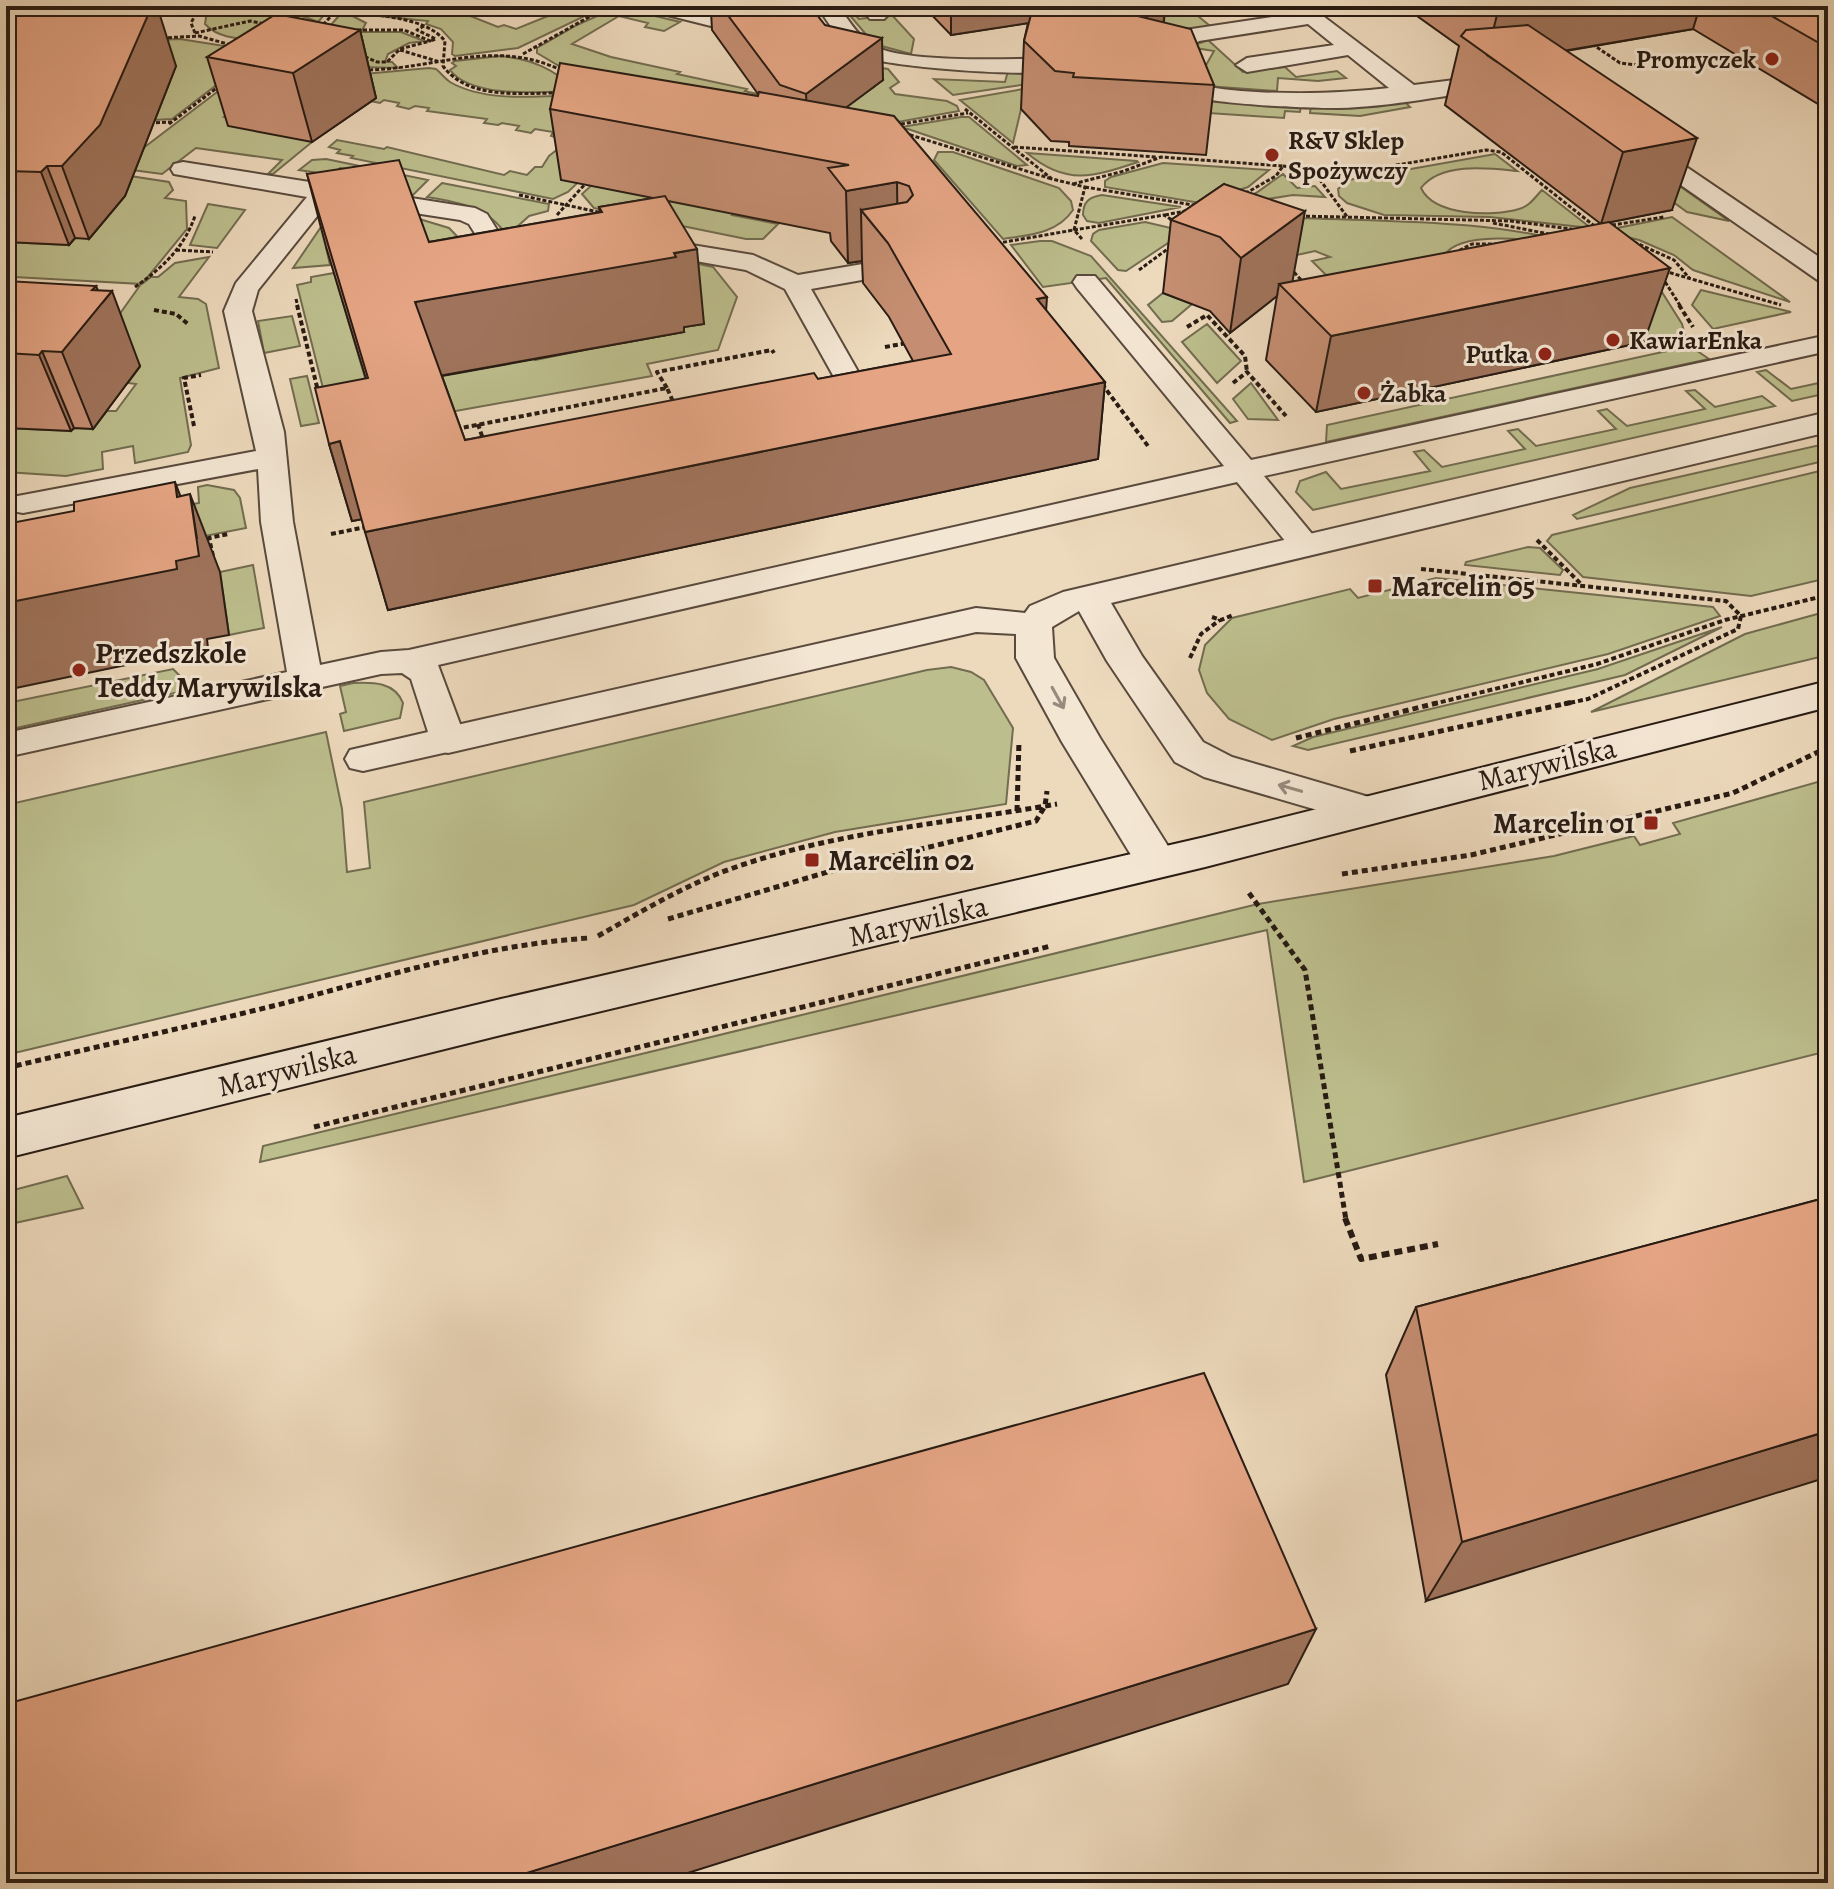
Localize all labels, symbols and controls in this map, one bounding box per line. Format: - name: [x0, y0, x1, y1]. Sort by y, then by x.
- place label: Promyczek: [1636, 42, 1757, 77]
- marker: Promyczek: [1763, 50, 1781, 68]
- place label: R&V Sklep Spożywczy: [1288, 123, 1408, 188]
- marker: R&V Sklep Spożywczy: [1263, 146, 1281, 164]
- place label: KawiarEnka: [1629, 323, 1763, 358]
- marker: KawiarEnka: [1604, 331, 1622, 349]
- place label: Putka: [1466, 337, 1529, 372]
- marker: Putka: [1536, 345, 1554, 363]
- place label: Żabka: [1380, 376, 1447, 411]
- marker: Żabka: [1355, 384, 1373, 402]
- place label: Marcelin 05: [1391, 566, 1535, 606]
- marker: Marcelin 05: [1366, 577, 1384, 595]
- place label: Przedszkole Teddy Marywilska: [95, 633, 323, 707]
- marker: Przedszkole Teddy Marywilska: [70, 661, 88, 679]
- one-way arrow: [1051, 686, 1066, 710]
- street label: Marywilska: [1473, 727, 1621, 801]
- one-way arrow: [1278, 780, 1304, 795]
- place label: Marcelin 01: [1493, 803, 1635, 843]
- marker: Marcelin 01: [1642, 814, 1660, 832]
- place label: Marcelin 02: [828, 840, 974, 880]
- marker: Marcelin 02: [803, 851, 821, 869]
- street label: Marywilska: [844, 886, 992, 956]
- street label: Marywilska: [213, 1033, 361, 1107]

